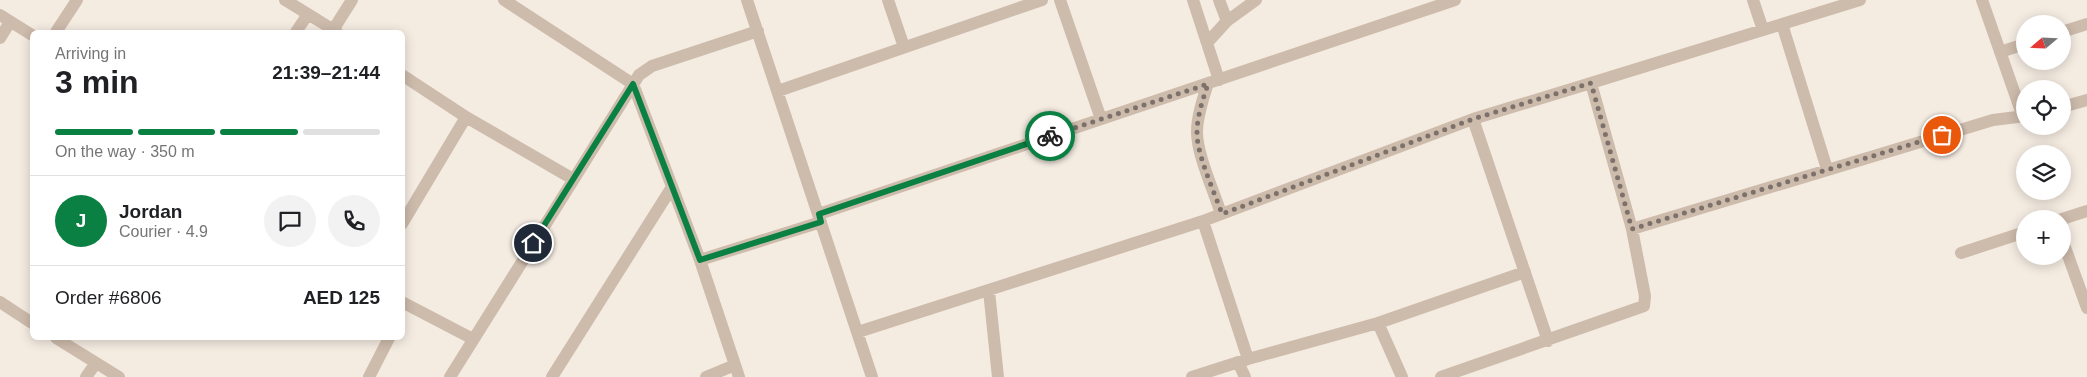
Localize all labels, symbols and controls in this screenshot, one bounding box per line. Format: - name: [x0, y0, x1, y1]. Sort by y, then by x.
- north arrow: [2016, 15, 2071, 70]
- map controls: [2016, 15, 2071, 265]
- text: Arriving in: [55, 45, 126, 62]
- text: 21:39–21:44: [272, 62, 380, 83]
- text: 3 min: [55, 64, 139, 100]
- button: locate: [2016, 80, 2071, 135]
- courier: [1025, 111, 1075, 161]
- pin: [1921, 114, 1963, 156]
- icon: bag: [1928, 121, 1956, 149]
- icon: bike: [1036, 122, 1064, 150]
- text: On the way · 350 m: [55, 143, 195, 160]
- button: layers: [2016, 145, 2071, 200]
- button: chat: [264, 195, 316, 247]
- button: phone: [328, 195, 380, 247]
- text: Jordan: [119, 201, 182, 222]
- text: J: [76, 210, 86, 231]
- button: +: [2016, 210, 2071, 265]
- pin: [512, 222, 554, 264]
- text: Courier · 4.9: [119, 223, 208, 240]
- icon: home: [519, 229, 547, 257]
- text: Order #6806: [55, 287, 162, 308]
- text: AED 125: [303, 287, 380, 308]

